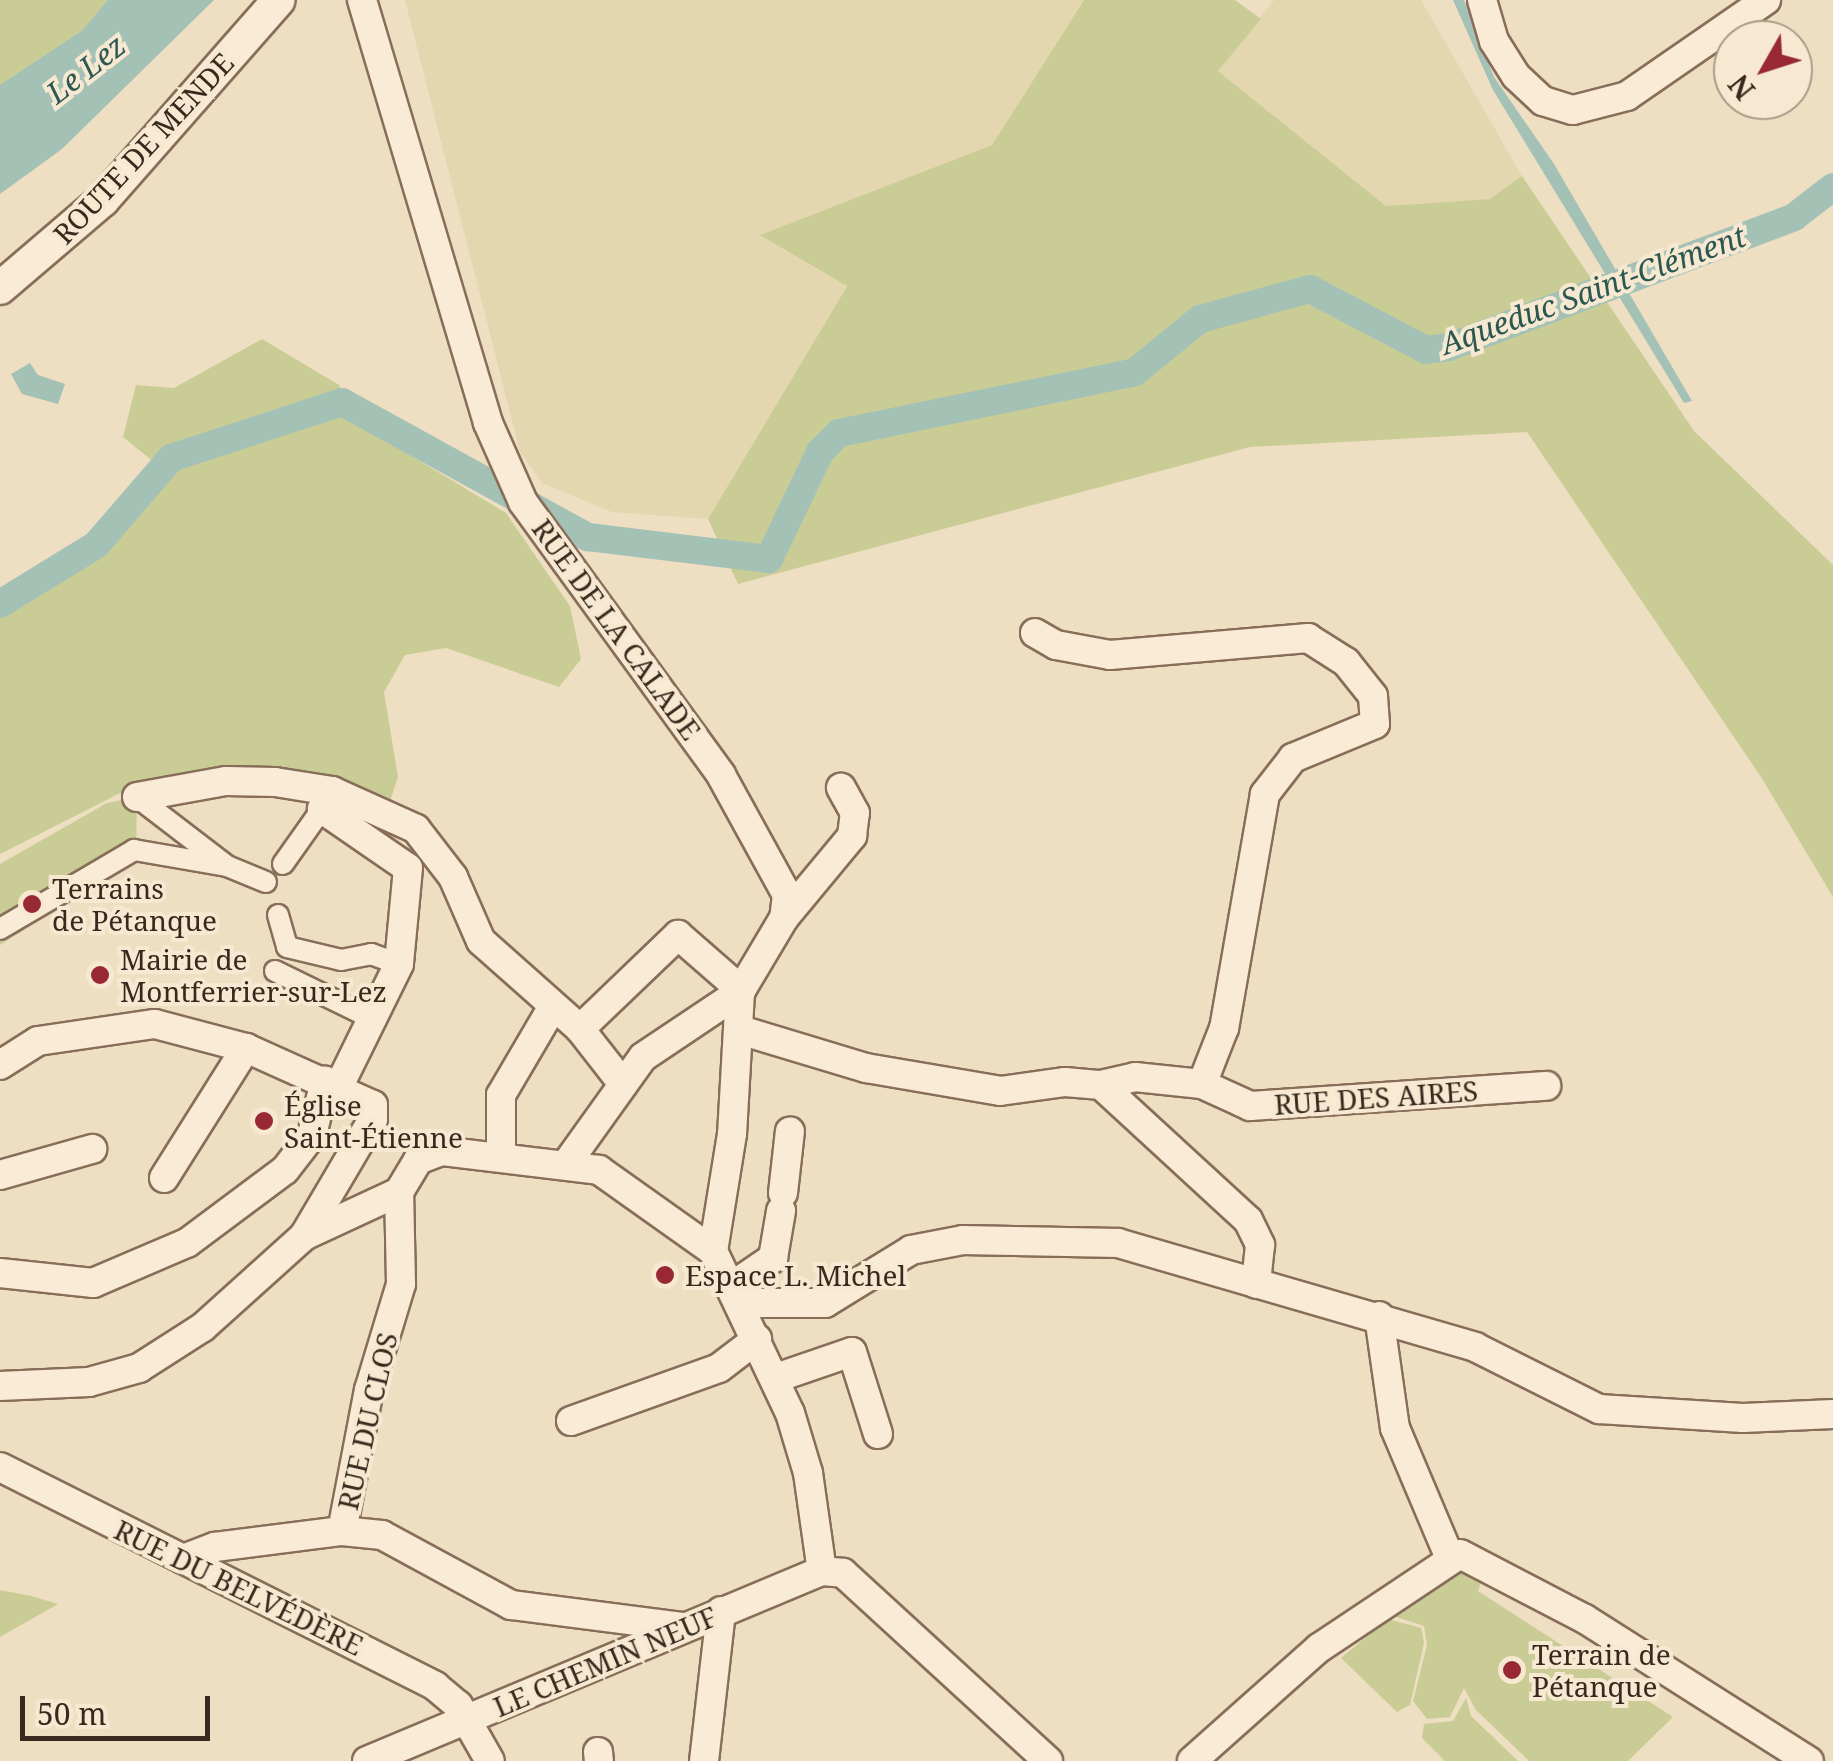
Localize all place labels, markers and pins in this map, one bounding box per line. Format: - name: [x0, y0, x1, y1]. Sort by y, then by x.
- place label: Terrains de Pétanque: [52, 871, 217, 937]
- marker: Terrains de Pétanque: [21, 893, 43, 915]
- place label: Mairie de Montferrier-sur-Lez: [120, 942, 387, 1008]
- marker: Mairie de Montferrier-sur-Lez: [89, 964, 111, 986]
- place label: Église Saint-Étienne: [284, 1088, 463, 1154]
- marker: Église Saint-Étienne: [253, 1110, 275, 1132]
- place label: Espace L. Michel: [685, 1258, 906, 1292]
- marker: Espace L. Michel: [654, 1264, 676, 1286]
- place label: Terrain de Pétanque: [1532, 1637, 1671, 1703]
- marker: Terrain de Pétanque: [1501, 1659, 1523, 1681]

